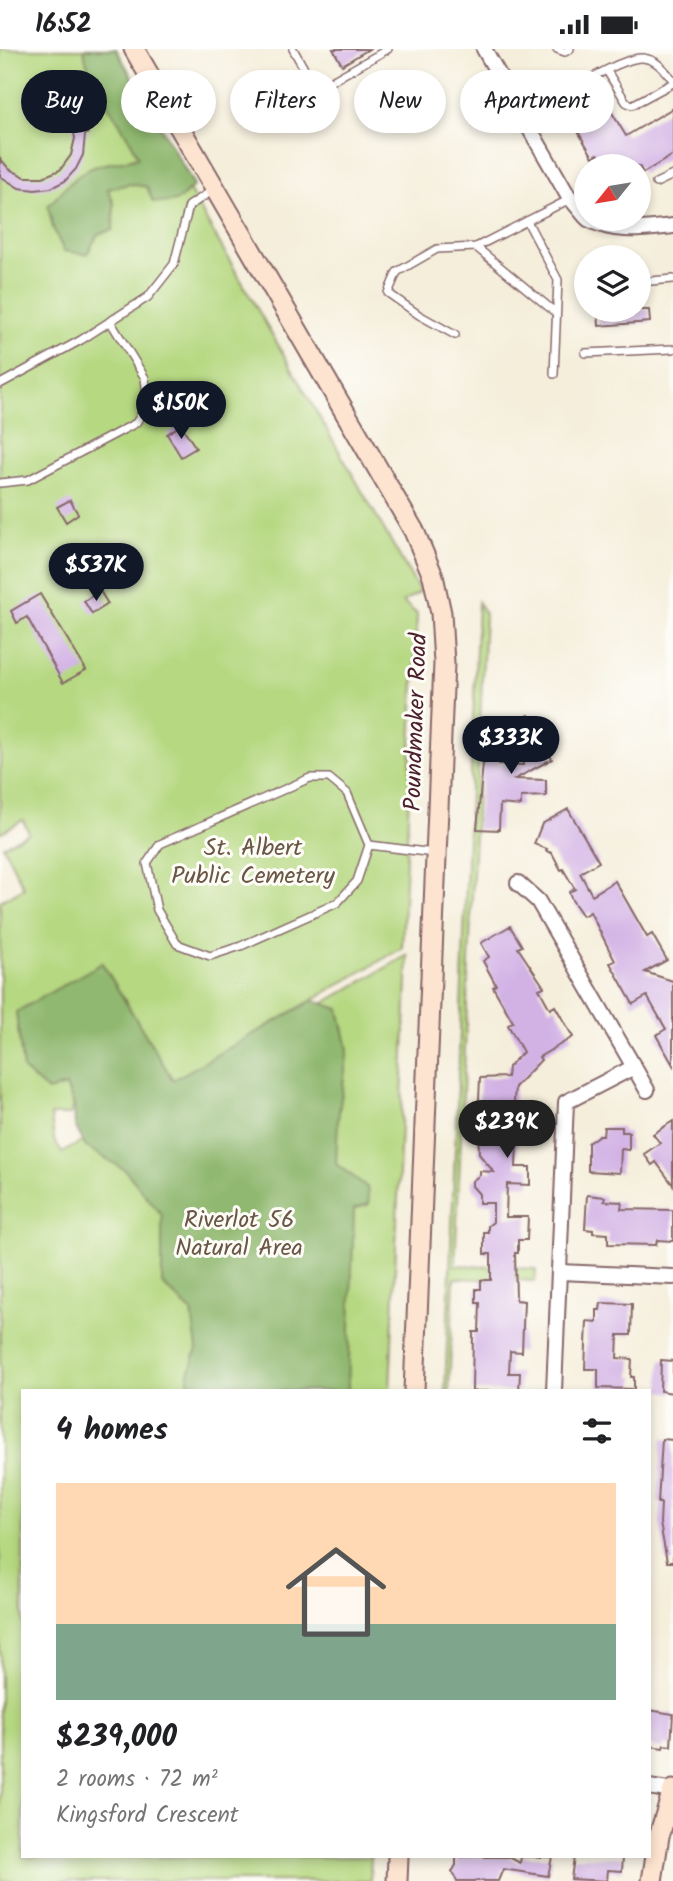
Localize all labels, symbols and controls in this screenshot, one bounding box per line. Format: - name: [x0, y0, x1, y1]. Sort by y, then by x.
- text: 16:52: [35, 4, 92, 46]
- chip: Buy: [21, 70, 107, 133]
- chip: Rent: [121, 70, 216, 133]
- chip: Filters: [230, 70, 340, 133]
- chip: New: [354, 70, 446, 133]
- chip: Apartment: [460, 70, 614, 133]
- north arrow: [574, 154, 651, 231]
- map controls: [574, 154, 651, 322]
- button: layers: [574, 245, 651, 322]
- pin: $150K: [132, 381, 230, 441]
- text: $150K: [152, 386, 210, 422]
- pin: $537K: [47, 543, 145, 603]
- text: $537K: [65, 548, 127, 584]
- street label: Poundmaker Road: [394, 631, 439, 812]
- pin: $333K: [462, 717, 560, 776]
- text: $333K: [478, 721, 544, 757]
- park label: St. Albert Public Cemetery: [171, 829, 335, 896]
- pin: $239K: [458, 1101, 556, 1160]
- text: $239K: [474, 1105, 540, 1141]
- park label: Riverlot 56 Natural Area: [175, 1201, 303, 1268]
- text: 4 homes: [56, 1407, 168, 1455]
- icon: filters: [578, 1412, 616, 1450]
- icon: home: [273, 1529, 399, 1655]
- text: $239,000: [56, 1714, 177, 1762]
- text: 2 rooms · 72 m²: [56, 1762, 218, 1798]
- text: Kingsford Crescent: [56, 1798, 239, 1834]

